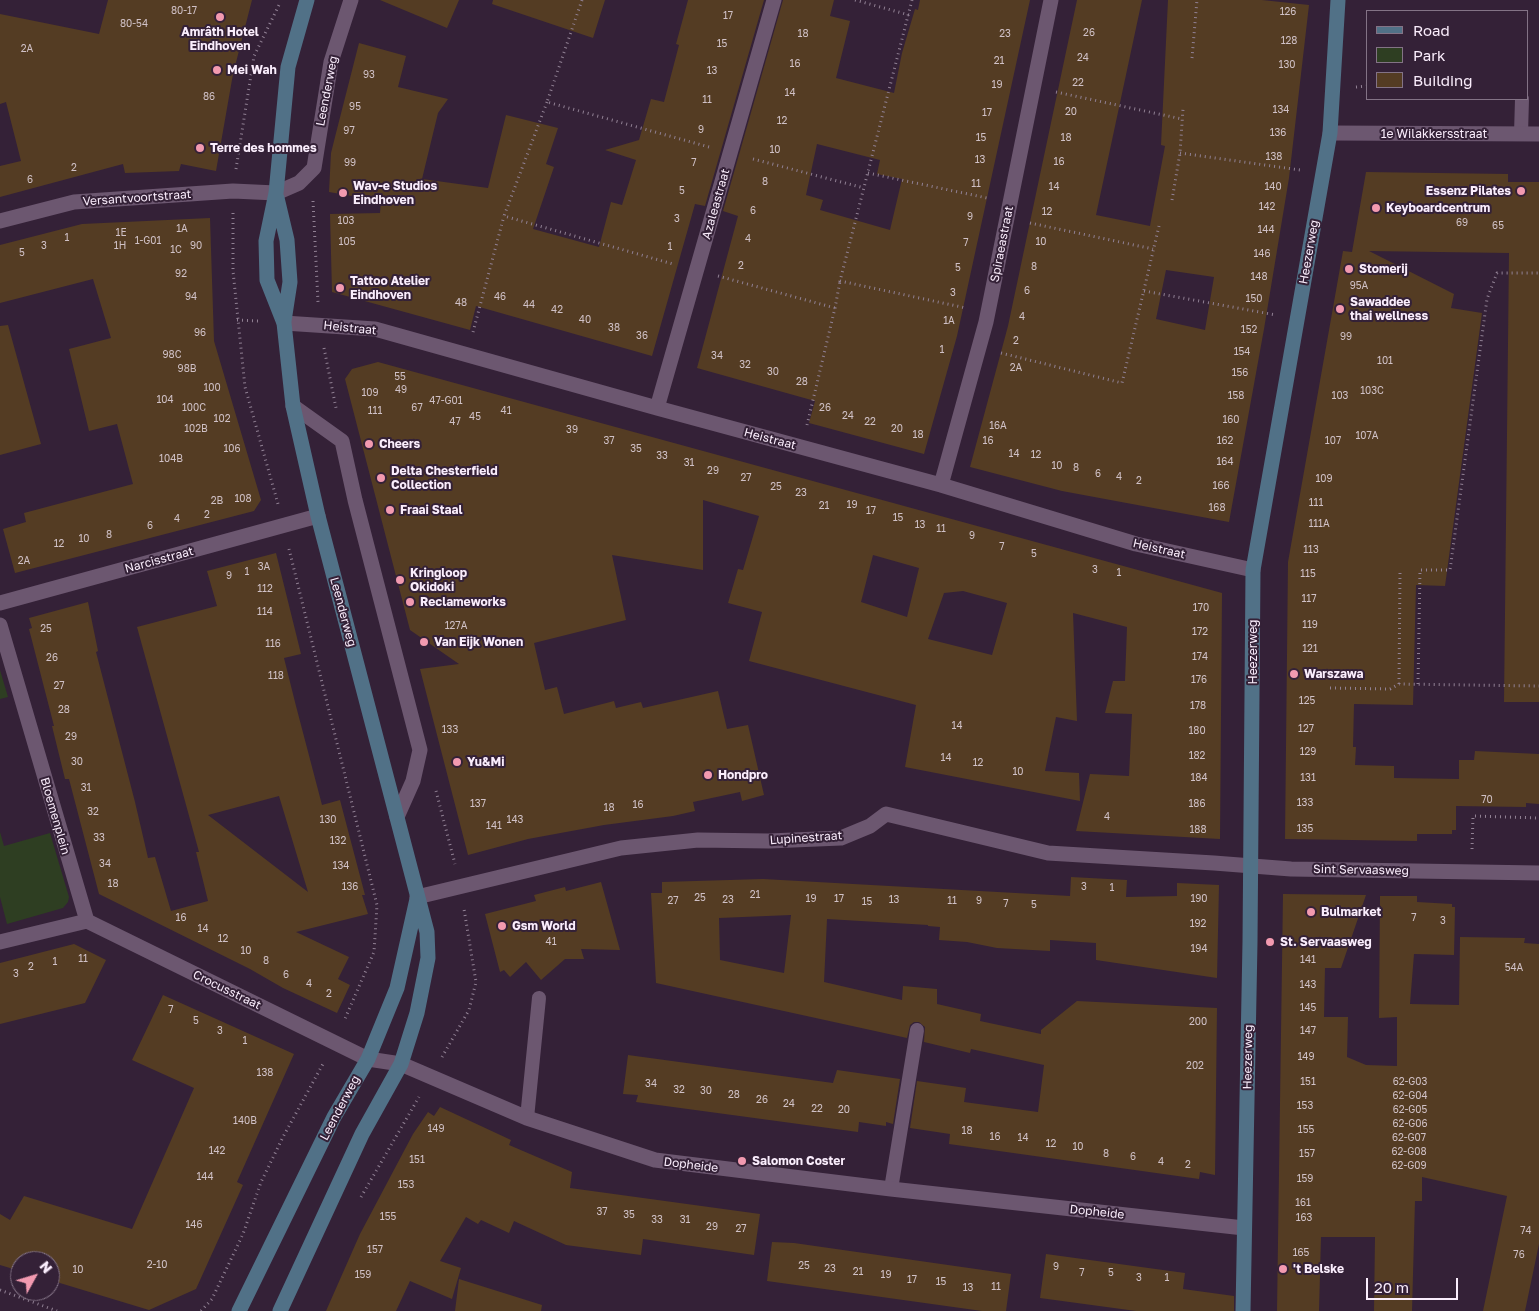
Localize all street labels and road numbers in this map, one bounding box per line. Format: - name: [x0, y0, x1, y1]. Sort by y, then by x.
- street label: Leenderweg: [313, 55, 341, 127]
- street label: 1e Wilakkersstraat: [1381, 127, 1487, 141]
- street label: Azaleastraat: [699, 167, 733, 241]
- street label: Versantvoortstraat: [82, 187, 192, 209]
- street label: Spiraeastraat: [988, 205, 1016, 283]
- street label: Heezerweg: [1296, 219, 1322, 285]
- street label: Heistraat: [323, 318, 377, 338]
- street label: Heistraat: [742, 425, 798, 453]
- street label: Heistraat: [1131, 536, 1187, 562]
- street label: Narcisstraat: [123, 544, 195, 576]
- street label: Leenderweg: [327, 576, 359, 648]
- street label: Heezerweg: [1246, 620, 1260, 684]
- street label: Bloemenplein: [37, 776, 73, 856]
- street label: Lupinestraat: [769, 828, 843, 848]
- street label: Sint Servaasweg: [1313, 862, 1409, 878]
- street label: Crocusstraat: [191, 967, 263, 1013]
- street label: Heezerweg: [1240, 1024, 1256, 1090]
- street label: Leenderweg: [317, 1073, 363, 1143]
- street label: Dopheide: [663, 1155, 719, 1175]
- street label: Dopheide: [1069, 1202, 1125, 1222]

